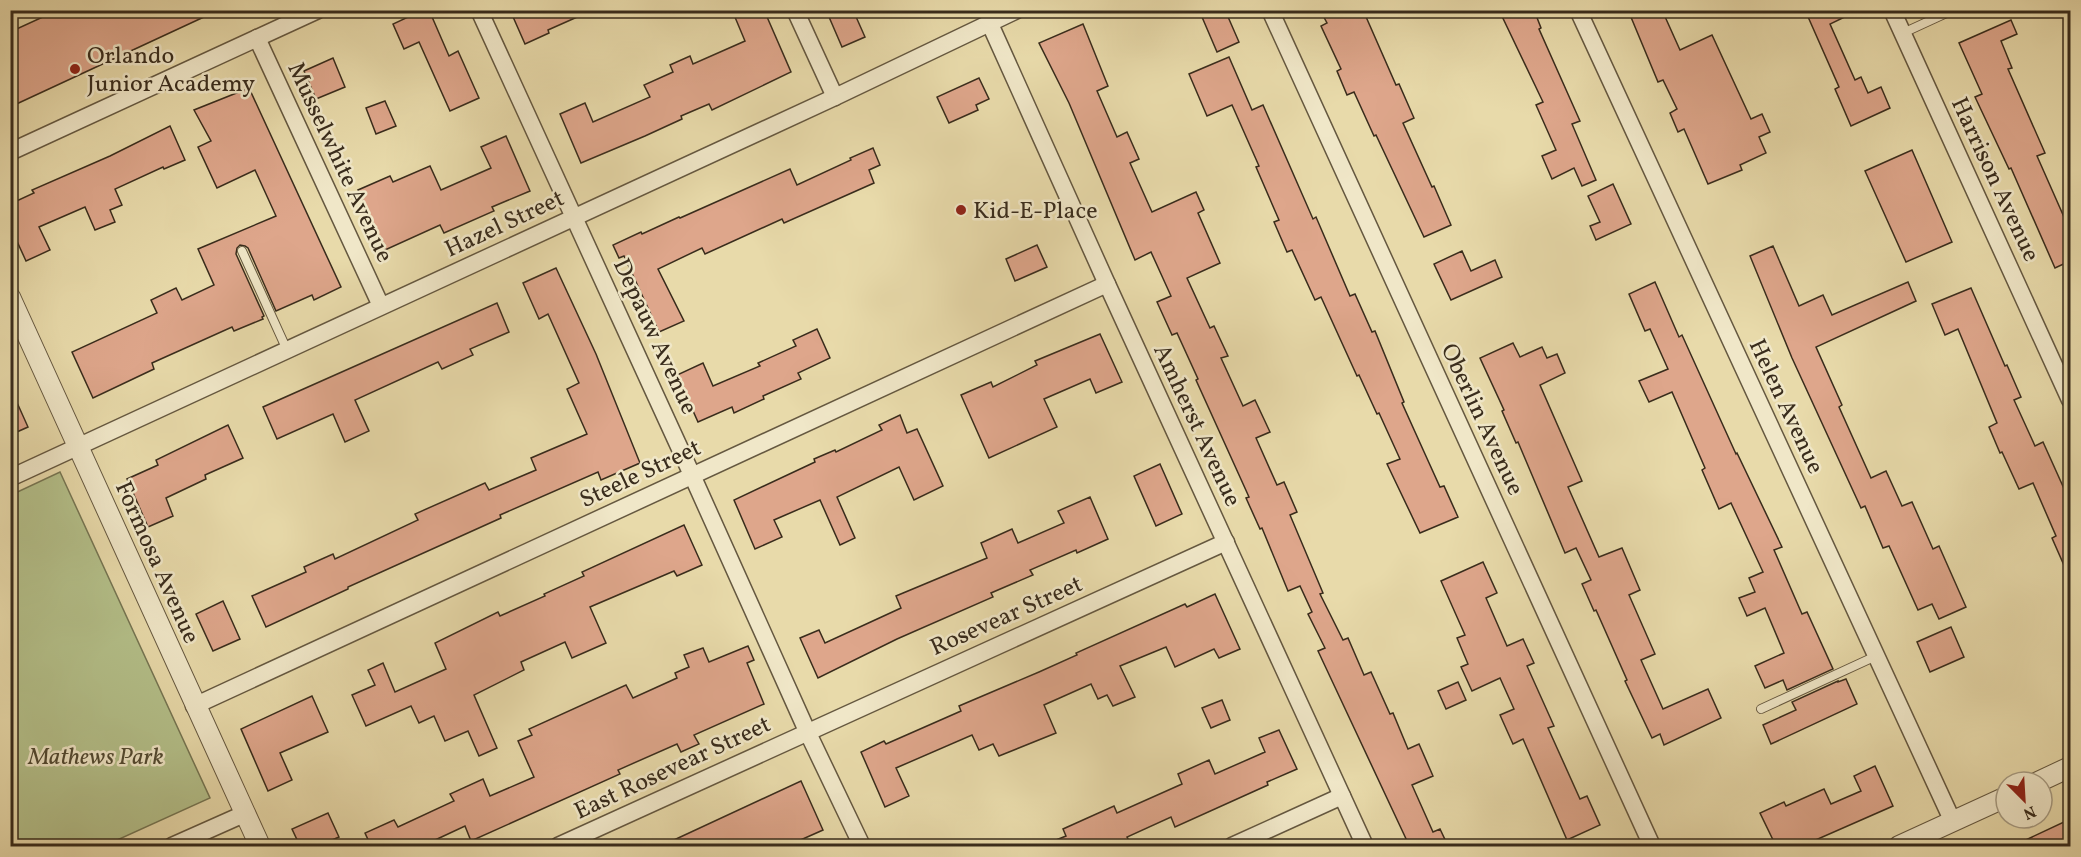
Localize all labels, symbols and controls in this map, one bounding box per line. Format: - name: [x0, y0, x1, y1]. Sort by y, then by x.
- place label: Orlando Junior Academy: [87, 40, 255, 102]
- street label: Musselwhite Avenue: [278, 57, 401, 269]
- marker: Orlando Junior Academy: [68, 62, 82, 76]
- street label: Harrison Avenue: [1941, 92, 2047, 268]
- street label: Hazel Street: [440, 182, 570, 267]
- place label: Kid-E-Place: [973, 195, 1098, 229]
- marker: Kid-E-Place: [954, 203, 968, 217]
- street label: Depauw Avenue: [603, 253, 705, 420]
- street label: Helen Avenue: [1739, 334, 1831, 480]
- street label: Oberlin Avenue: [1431, 338, 1531, 501]
- street label: Amherst Avenue: [1144, 339, 1249, 513]
- street label: Steele Street: [575, 432, 707, 518]
- street label: Formosa Avenue: [105, 476, 207, 649]
- street label: Rosevear Street: [925, 568, 1088, 666]
- street label: East Rosevear Street: [569, 708, 777, 829]
- park label: Mathews Park: [27, 741, 164, 775]
- north arrow: [1994, 770, 2054, 830]
- text: N: [2019, 799, 2039, 824]

